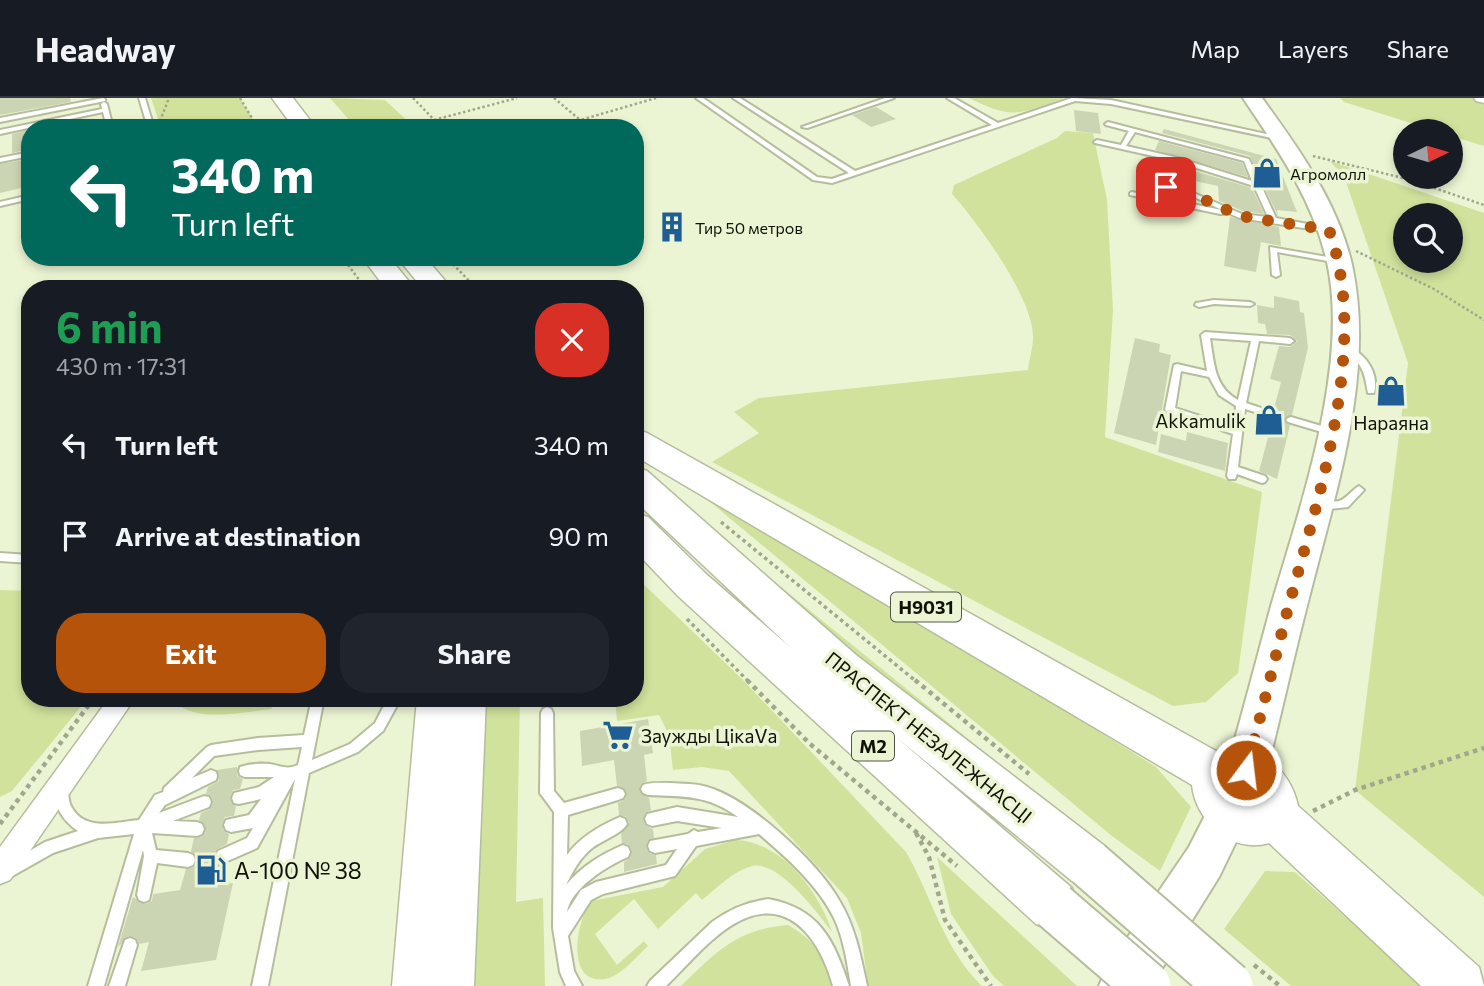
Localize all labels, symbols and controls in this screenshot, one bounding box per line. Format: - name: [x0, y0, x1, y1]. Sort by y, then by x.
- text: Headway: [35, 28, 176, 69]
- text: Map: [1191, 34, 1240, 63]
- text: Layers: [1278, 34, 1349, 63]
- text: Share: [1387, 34, 1449, 63]
- north arrow: [1393, 119, 1463, 189]
- map controls: [1393, 119, 1463, 273]
- text: 340 m: [171, 143, 314, 203]
- icon: left: [56, 147, 147, 238]
- shop icon: Агромолл: [1250, 156, 1284, 190]
- pin: [1136, 157, 1196, 217]
- place label: Агромолл: [1290, 164, 1366, 183]
- icon: arrive: [1147, 168, 1185, 206]
- text: Turn left: [171, 203, 295, 243]
- button: search: [1393, 203, 1463, 273]
- building icon: Тир 50 метров: [655, 210, 689, 244]
- place label: Тир 50 метров: [695, 218, 803, 237]
- text: 6 min: [56, 300, 163, 352]
- button: close: [535, 303, 609, 377]
- text: 430 m · 17:31: [56, 352, 187, 380]
- shop icon: Нараяна: [1374, 374, 1408, 408]
- shop icon: Akkamulik: [1252, 403, 1286, 437]
- place label: Akkamulik: [1155, 409, 1246, 432]
- place label: Нараяна: [1353, 411, 1429, 434]
- icon: left: [56, 426, 94, 464]
- text: Turn left: [115, 429, 218, 460]
- text: 340 m: [534, 429, 609, 460]
- icon: arrive: [56, 517, 94, 555]
- text: Arrive at destination: [115, 520, 361, 551]
- text: 90 m: [549, 520, 609, 551]
- road number: Н9031: [891, 592, 961, 622]
- button: Exit: [56, 613, 326, 693]
- button: Share: [340, 613, 609, 693]
- street label: ПРАСПЕКТ НЕЗАЛЕЖНАСЦІ: [821, 647, 1037, 827]
- supermarket icon: Заужды ЦікаVа: [601, 718, 635, 752]
- place label: Заужды ЦікаVа: [641, 724, 777, 747]
- road number: М2: [852, 732, 894, 760]
- position arrow: [1209, 733, 1283, 807]
- fuel station icon: А-100 № 38: [194, 853, 228, 887]
- place label: А-100 № 38: [234, 856, 362, 884]

